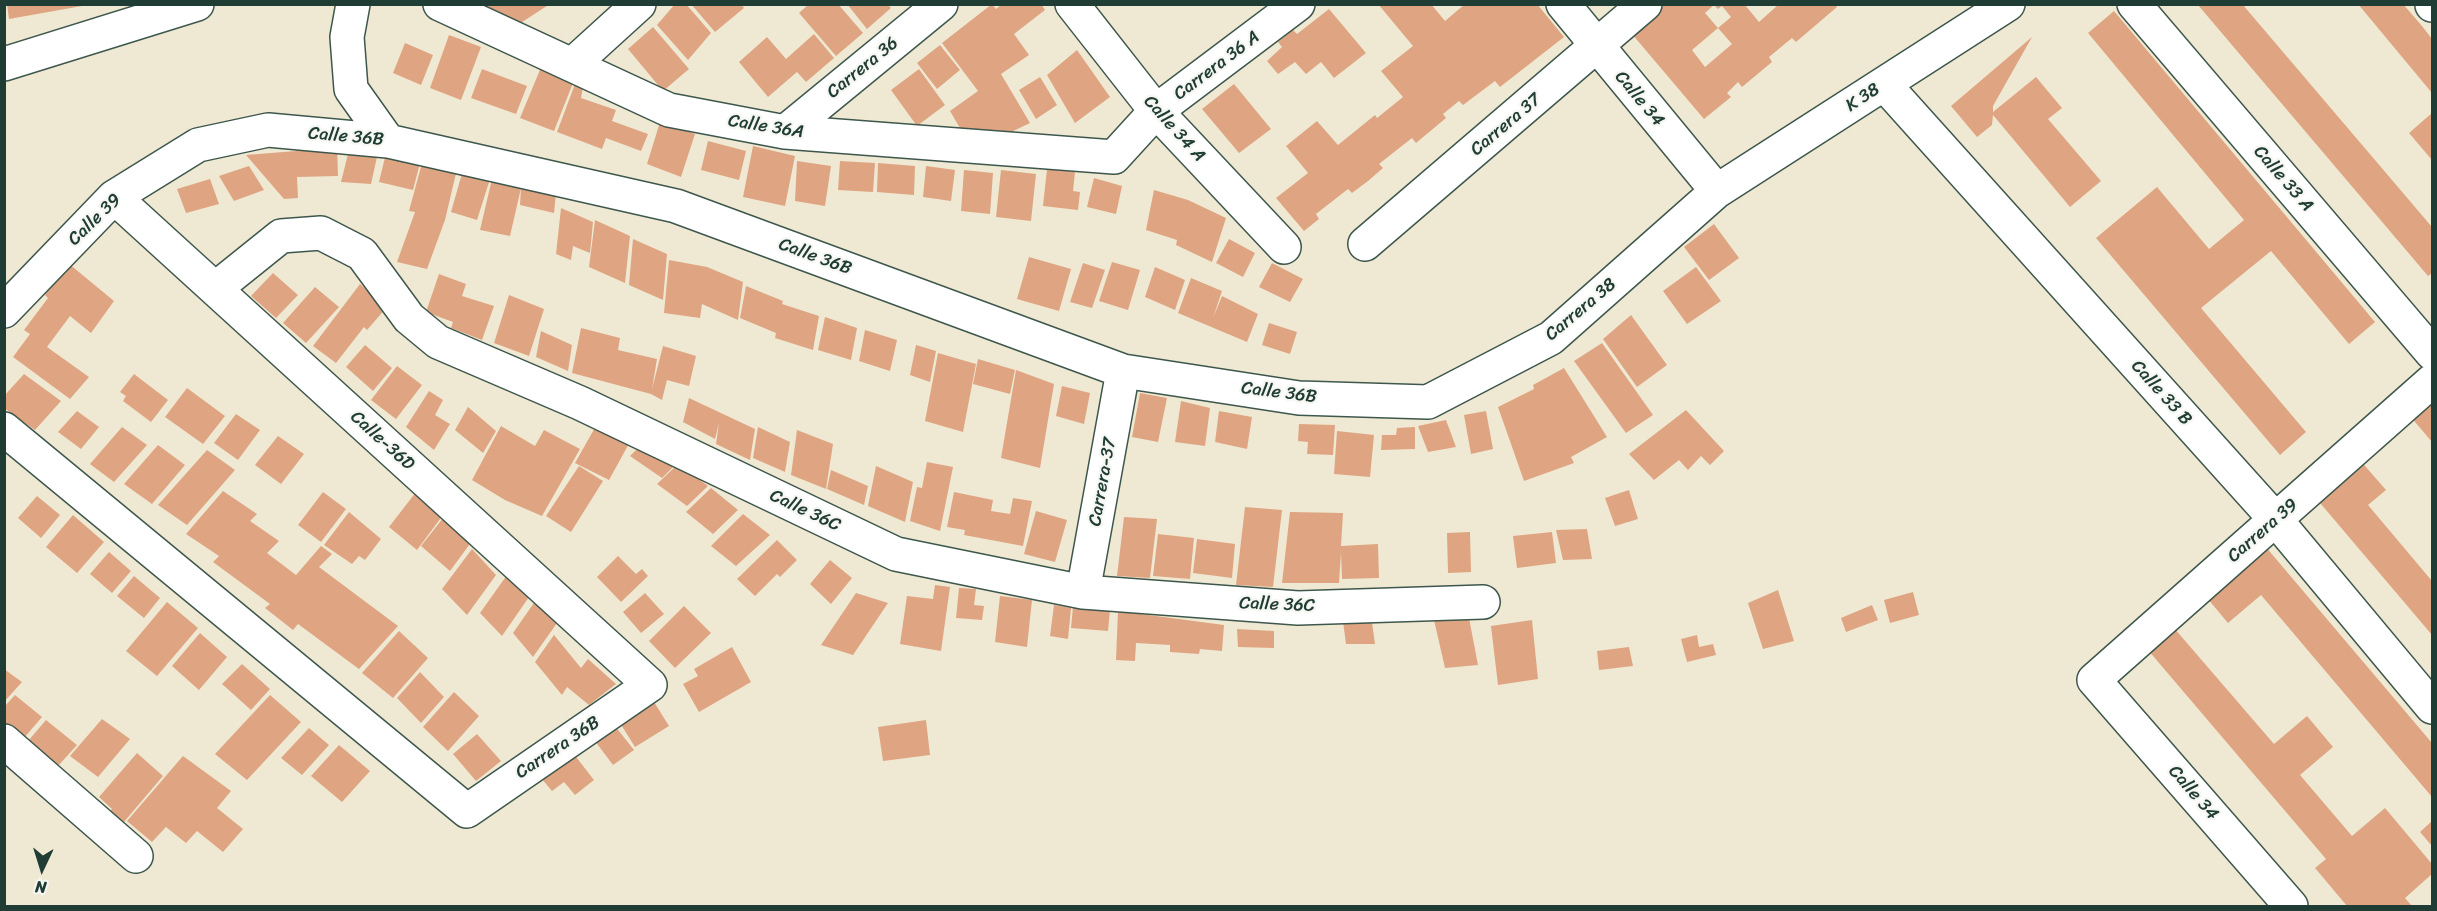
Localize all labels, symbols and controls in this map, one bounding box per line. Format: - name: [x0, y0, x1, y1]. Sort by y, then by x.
- street label: Carrera 36 A: [1170, 27, 1264, 105]
- street label: Carrera 36: [823, 33, 903, 103]
- street label: Calle 34: [1610, 67, 1668, 131]
- street label: K 38: [1842, 79, 1884, 117]
- street label: Carrera 37: [1466, 89, 1546, 161]
- street label: Calle 34 A: [1139, 91, 1209, 167]
- street label: Calle 36A: [727, 110, 805, 144]
- street label: Calle 36B: [307, 123, 385, 151]
- street label: Calle 33 A: [2248, 141, 2318, 217]
- street label: Calle 39: [64, 190, 126, 250]
- street label: Calle 36B: [776, 234, 854, 280]
- street label: Carrera 38: [1541, 274, 1621, 346]
- street label: Calle 33 B: [2126, 356, 2196, 430]
- street label: Calle 36B: [1240, 378, 1318, 408]
- street label: Calle-36D: [345, 407, 419, 475]
- street label: Carrera-37: [1085, 436, 1121, 528]
- street label: Calle 36C: [766, 485, 844, 537]
- street label: Carrera 39: [2223, 495, 2303, 567]
- street label: Calle 36C: [1239, 593, 1315, 617]
- street label: Carrera 36B: [512, 712, 604, 784]
- street label: Calle 34: [2163, 761, 2223, 825]
- north arrow: [12, 839, 72, 899]
- text: N: [34, 873, 47, 902]

